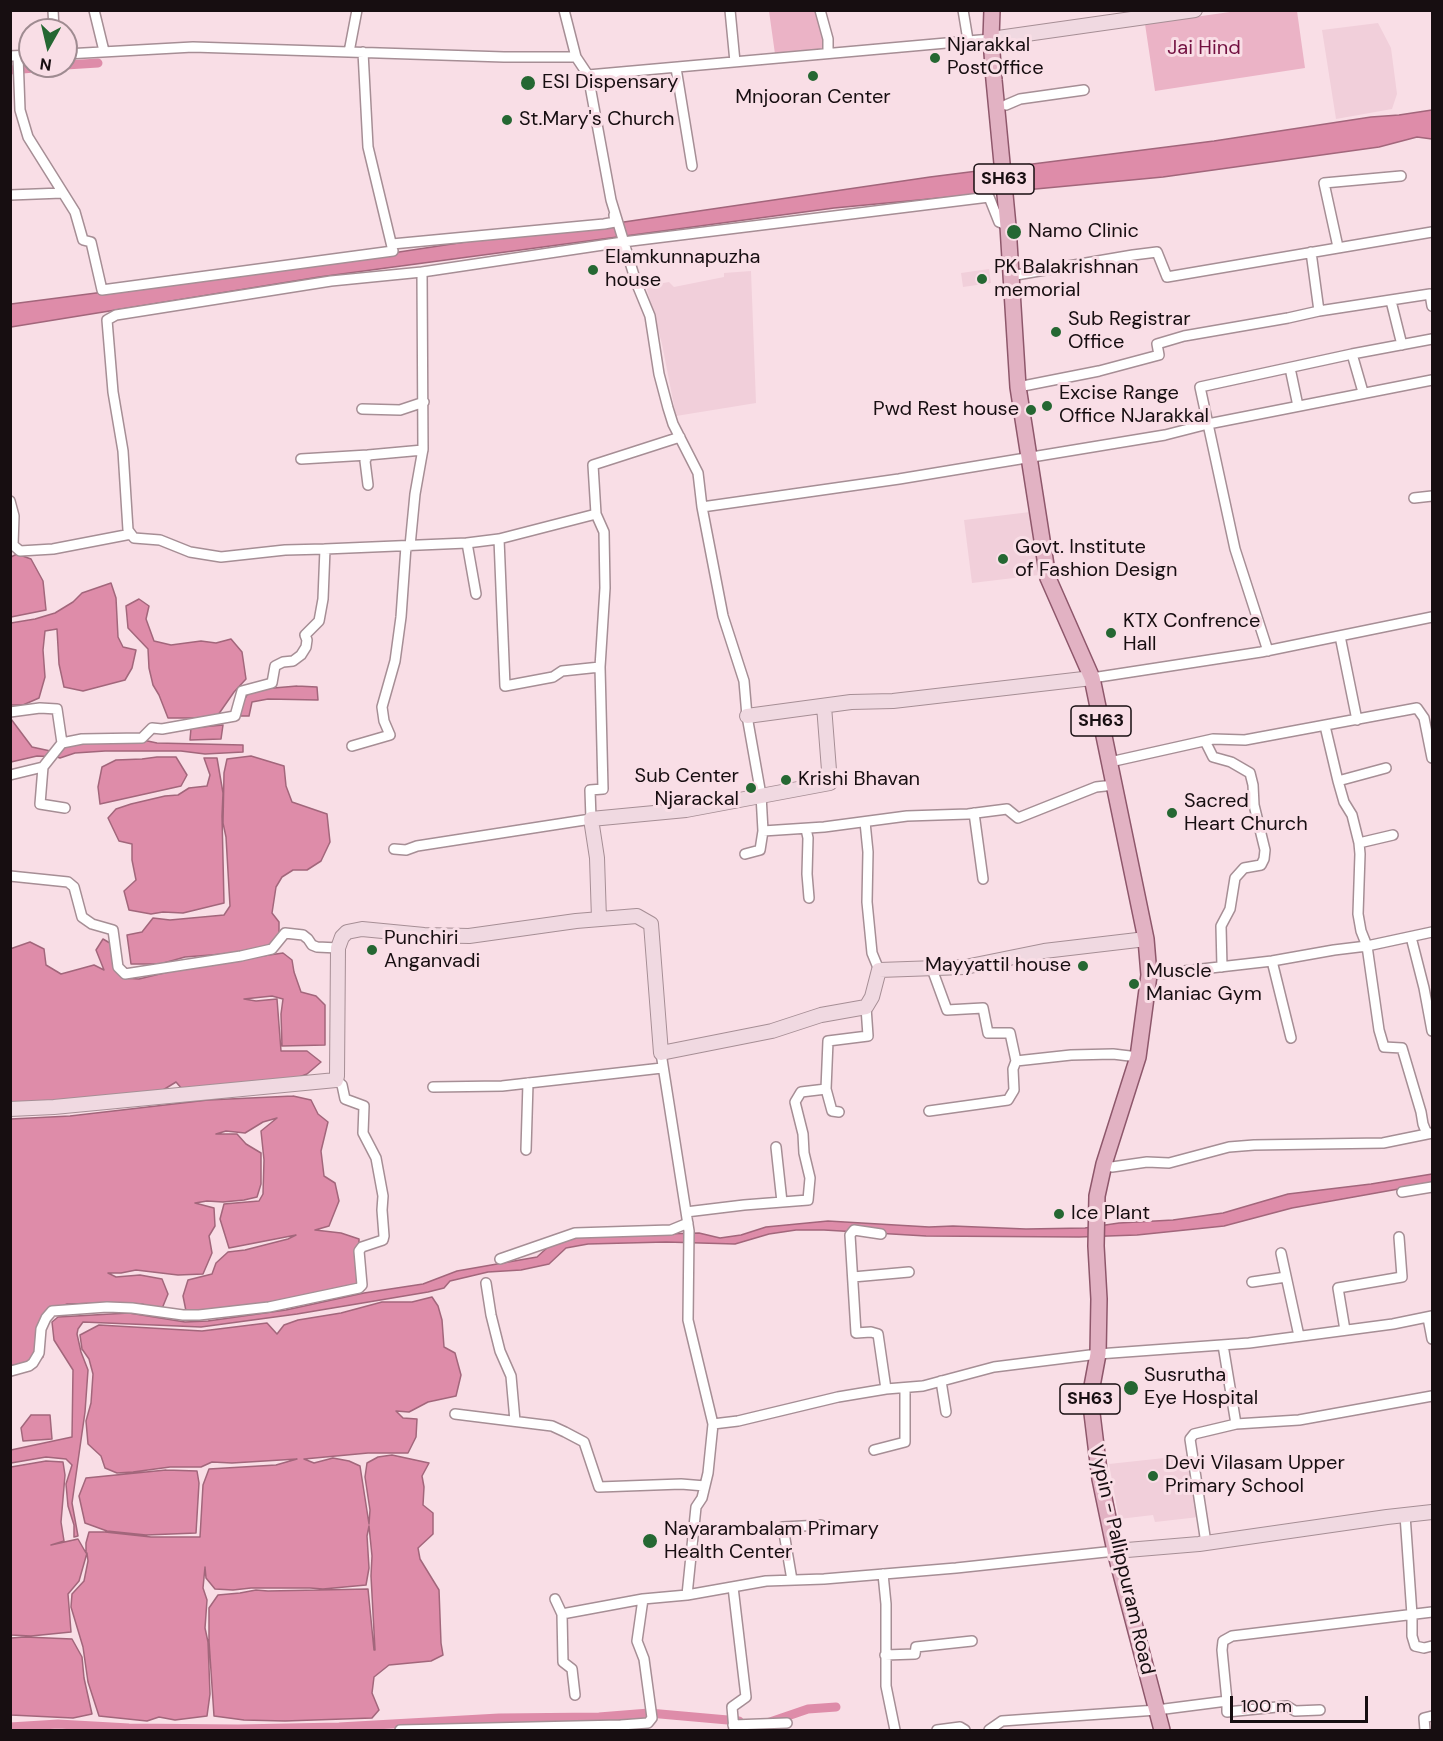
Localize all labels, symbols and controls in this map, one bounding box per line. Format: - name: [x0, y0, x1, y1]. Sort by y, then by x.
- north arrow: [18, 18, 78, 78]
- place label: Njarakkal PostOffice: [947, 34, 1044, 81]
- park label: Jai Hind: [1167, 37, 1241, 61]
- marker: Njarakkal PostOffice: [928, 51, 942, 65]
- text: N: [38, 53, 53, 76]
- marker: Mnjooran Center: [806, 69, 820, 83]
- place label: ESI Dispensary: [542, 71, 678, 95]
- marker: ESI Dispensary: [519, 74, 537, 92]
- place label: Mnjooran Center: [735, 86, 891, 110]
- place label: St.Mary's Church: [519, 108, 674, 132]
- marker: St.Mary's Church: [500, 113, 514, 127]
- road number: SH63: [974, 164, 1034, 194]
- place label: Namo Clinic: [1028, 220, 1139, 244]
- marker: Namo Clinic: [1005, 223, 1023, 241]
- place label: Elamkunnapuzha house: [605, 246, 760, 293]
- place label: PK Balakrishnan memorial: [994, 256, 1139, 303]
- marker: Elamkunnapuzha house: [586, 263, 600, 277]
- marker: PK Balakrishnan memorial: [975, 272, 989, 286]
- place label: Sub Registrar Office: [1068, 308, 1191, 355]
- marker: Sub Registrar Office: [1049, 325, 1063, 339]
- place label: Excise Range Office NJarakkal: [1059, 382, 1209, 429]
- place label: Pwd Rest house: [873, 398, 1019, 422]
- marker: Excise Range Office NJarakkal: [1040, 399, 1054, 413]
- marker: Pwd Rest house: [1024, 403, 1038, 417]
- place label: Govt. Institute of Fashion Design: [1015, 536, 1177, 583]
- marker: Govt. Institute of Fashion Design: [996, 552, 1010, 566]
- place label: KTX Confrence Hall: [1123, 610, 1260, 657]
- marker: KTX Confrence Hall: [1104, 626, 1118, 640]
- road number: SH63: [1071, 706, 1131, 736]
- place label: Sub Center Njarackal: [635, 765, 739, 812]
- place label: Krishi Bhavan: [798, 768, 920, 792]
- marker: Krishi Bhavan: [779, 773, 793, 787]
- marker: Sub Center Njarackal: [744, 781, 758, 795]
- place label: Sacred Heart Church: [1184, 790, 1308, 837]
- marker: Sacred Heart Church: [1165, 806, 1179, 820]
- place label: Punchiri Anganvadi: [384, 927, 480, 974]
- marker: Punchiri Anganvadi: [365, 943, 379, 957]
- place label: Mayyattil house: [925, 954, 1071, 978]
- marker: Mayyattil house: [1076, 959, 1090, 973]
- place label: Muscle Maniac Gym: [1146, 960, 1262, 1007]
- marker: Muscle Maniac Gym: [1127, 977, 1141, 991]
- place label: Ice Plant: [1071, 1202, 1150, 1226]
- marker: Ice Plant: [1052, 1207, 1066, 1221]
- place label: Susrutha Eye Hospital: [1144, 1364, 1258, 1411]
- marker: Susrutha Eye Hospital: [1122, 1379, 1140, 1397]
- road number: SH63: [1060, 1384, 1120, 1414]
- street label: Vypin - Pallippuram Road: [1083, 1443, 1159, 1677]
- place label: Devi Vilasam Upper Primary School: [1165, 1452, 1345, 1499]
- marker: Devi Vilasam Upper Primary School: [1146, 1469, 1160, 1483]
- place label: Nayarambalam Primary Health Center: [664, 1518, 879, 1565]
- marker: Nayarambalam Primary Health Center: [641, 1532, 659, 1550]
- scale bar: [1233, 1684, 1371, 1722]
- text: 100 m: [1241, 1694, 1292, 1718]

